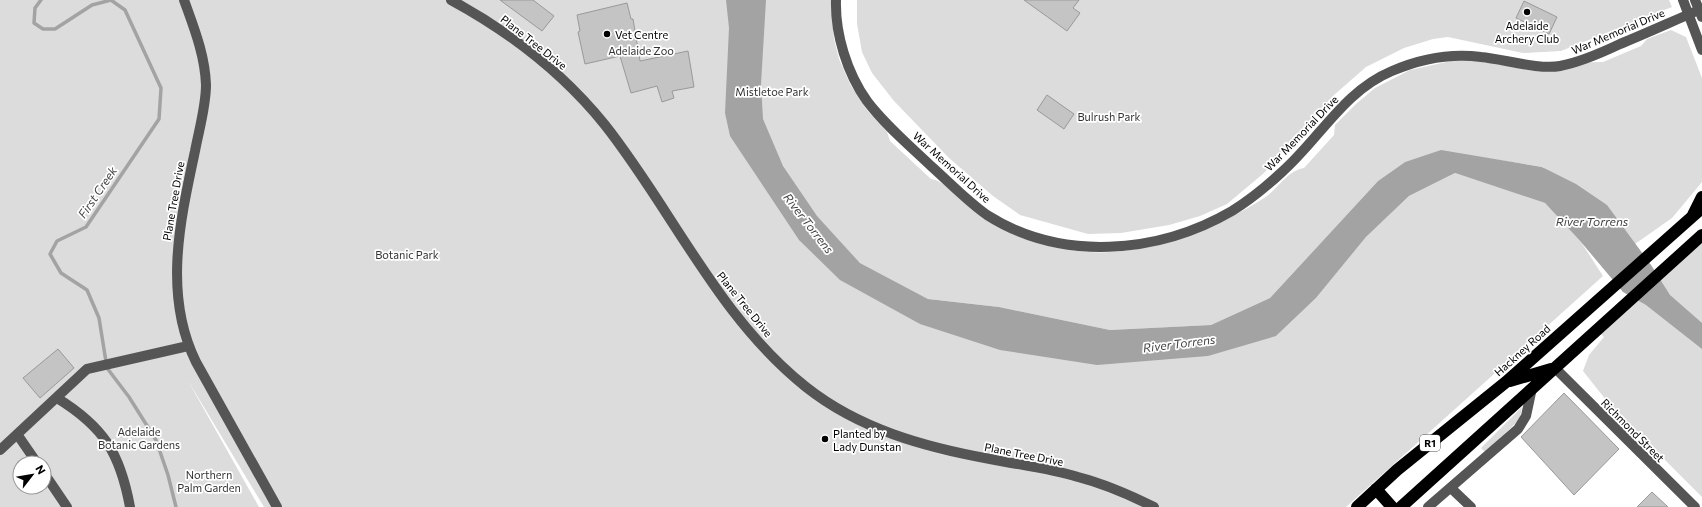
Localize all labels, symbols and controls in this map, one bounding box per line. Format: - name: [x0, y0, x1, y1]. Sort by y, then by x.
- street label: War Memorial Drive: [1570, 5, 1667, 56]
- marker: Adelaide Archery Club: [1522, 7, 1532, 17]
- street label: Plane Tree Drive: [498, 12, 570, 72]
- place label: Adelaide Archery Club: [1495, 19, 1559, 45]
- place label: Vet Centre: [615, 28, 668, 41]
- marker: Vet Centre: [602, 29, 612, 39]
- park label: Adelaide Zoo: [608, 44, 674, 57]
- park label: Mistletoe Park: [735, 85, 809, 98]
- street label: War Memorial Drive: [1262, 92, 1340, 173]
- park label: Bulrush Park: [1077, 110, 1141, 123]
- street label: War Memorial Drive: [911, 129, 994, 205]
- street label: Plane Tree Drive: [160, 160, 186, 242]
- water label: First Creek: [75, 163, 120, 220]
- water label: River Torrens: [781, 190, 837, 256]
- water label: River Torrens: [1556, 214, 1629, 228]
- park label: Botanic Park: [375, 248, 439, 261]
- street label: Plane Tree Drive: [715, 269, 775, 339]
- street label: Hackney Road: [1491, 321, 1553, 379]
- water label: River Torrens: [1142, 332, 1216, 354]
- street label: Richmond Street: [1599, 396, 1668, 465]
- park label: Adelaide Botanic Gardens: [98, 425, 180, 451]
- place label: Planted by Lady Dunstan: [833, 427, 901, 453]
- marker: Planted by Lady Dunstan: [820, 434, 830, 444]
- road number: R1: [1420, 435, 1440, 451]
- street label: Plane Tree Drive: [983, 440, 1065, 468]
- north arrow: [12, 455, 52, 495]
- text: N: [33, 463, 49, 476]
- park label: Northern Palm Garden: [177, 468, 241, 494]

